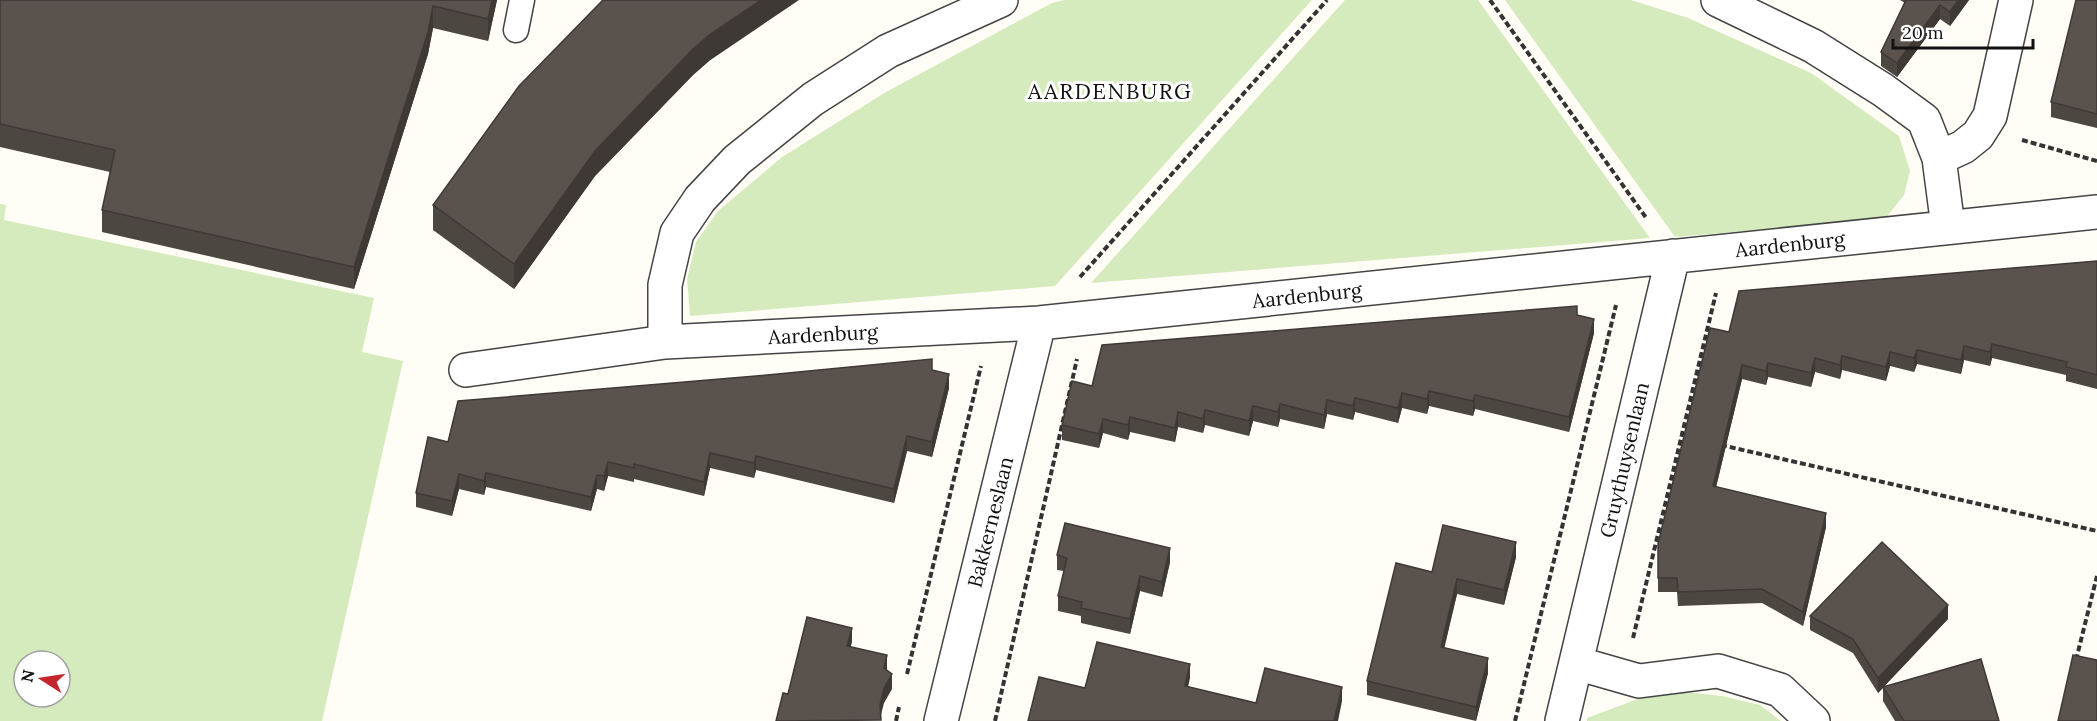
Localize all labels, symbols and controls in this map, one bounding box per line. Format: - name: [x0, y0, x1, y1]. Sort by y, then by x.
- scale bar: [1893, 12, 2032, 50]
- text: 20 m: [1902, 21, 1944, 44]
- district label: AARDENBURG: [1027, 77, 1192, 105]
- street label: Aardenburg: [1733, 226, 1847, 262]
- street label: Aardenburg: [1250, 277, 1364, 313]
- street label: Aardenburg: [766, 319, 880, 349]
- street label: Gruythuysenlaan: [1594, 380, 1654, 540]
- street label: Bakkerneslaan: [962, 454, 1018, 590]
- north arrow: [12, 649, 72, 709]
- text: N: [16, 668, 38, 684]

